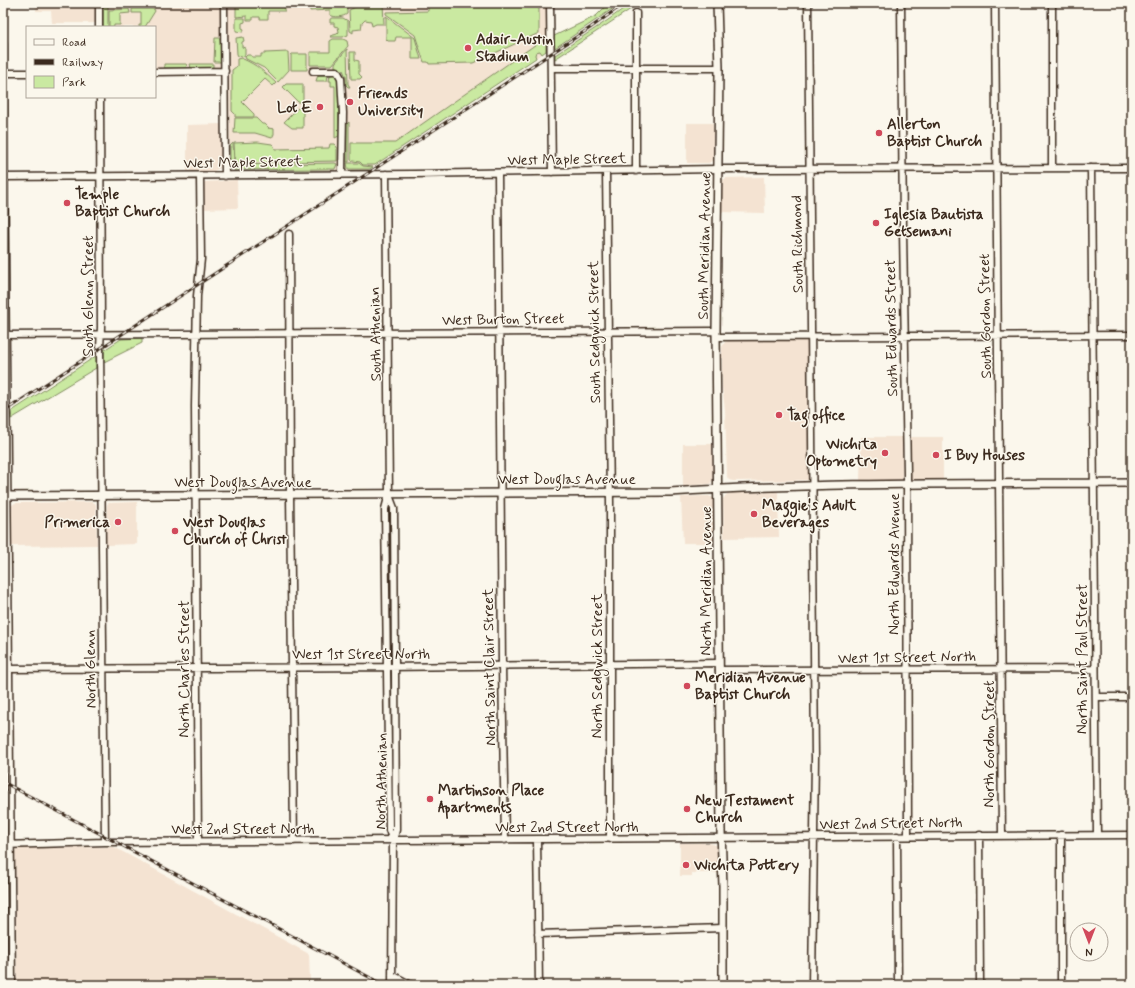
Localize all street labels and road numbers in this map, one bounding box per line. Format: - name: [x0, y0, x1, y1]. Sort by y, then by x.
- street label: West Maple Street: [507, 149, 627, 171]
- street label: West Maple Street: [183, 152, 303, 174]
- street label: South Meridian Avenue: [694, 172, 716, 320]
- street label: South Richmond: [787, 195, 809, 293]
- street label: South Glenn Street: [79, 235, 99, 357]
- street label: South Gordon Street: [975, 253, 997, 379]
- street label: South Edwards Street: [881, 259, 903, 397]
- street label: South Sedgwick Street: [584, 260, 607, 404]
- street label: South Athenian: [365, 286, 387, 382]
- street label: West Burton Street: [442, 309, 565, 331]
- street label: West Douglas Avenue: [498, 470, 636, 491]
- street label: West Douglas Avenue: [174, 473, 312, 494]
- street label: North Edwards Avenue: [885, 493, 905, 635]
- street label: North Meridian Avenue: [697, 506, 717, 656]
- street label: North Saint Paul Street: [1073, 584, 1093, 734]
- street label: North Saint Clair Street: [479, 588, 501, 746]
- street label: North Sedgwick Street: [588, 593, 609, 739]
- street label: North Charles Street: [175, 600, 195, 738]
- street label: North Glenn: [80, 629, 102, 708]
- street label: West 1st Street North: [292, 645, 430, 665]
- street label: West 1st Street North: [838, 647, 976, 669]
- street label: North Gordon Street: [980, 680, 1000, 808]
- street label: North Athenian: [371, 732, 393, 830]
- street label: West 2nd Street North: [819, 813, 963, 835]
- street label: West 2nd Street North: [495, 818, 639, 838]
- street label: West 2nd Street North: [171, 820, 315, 840]

